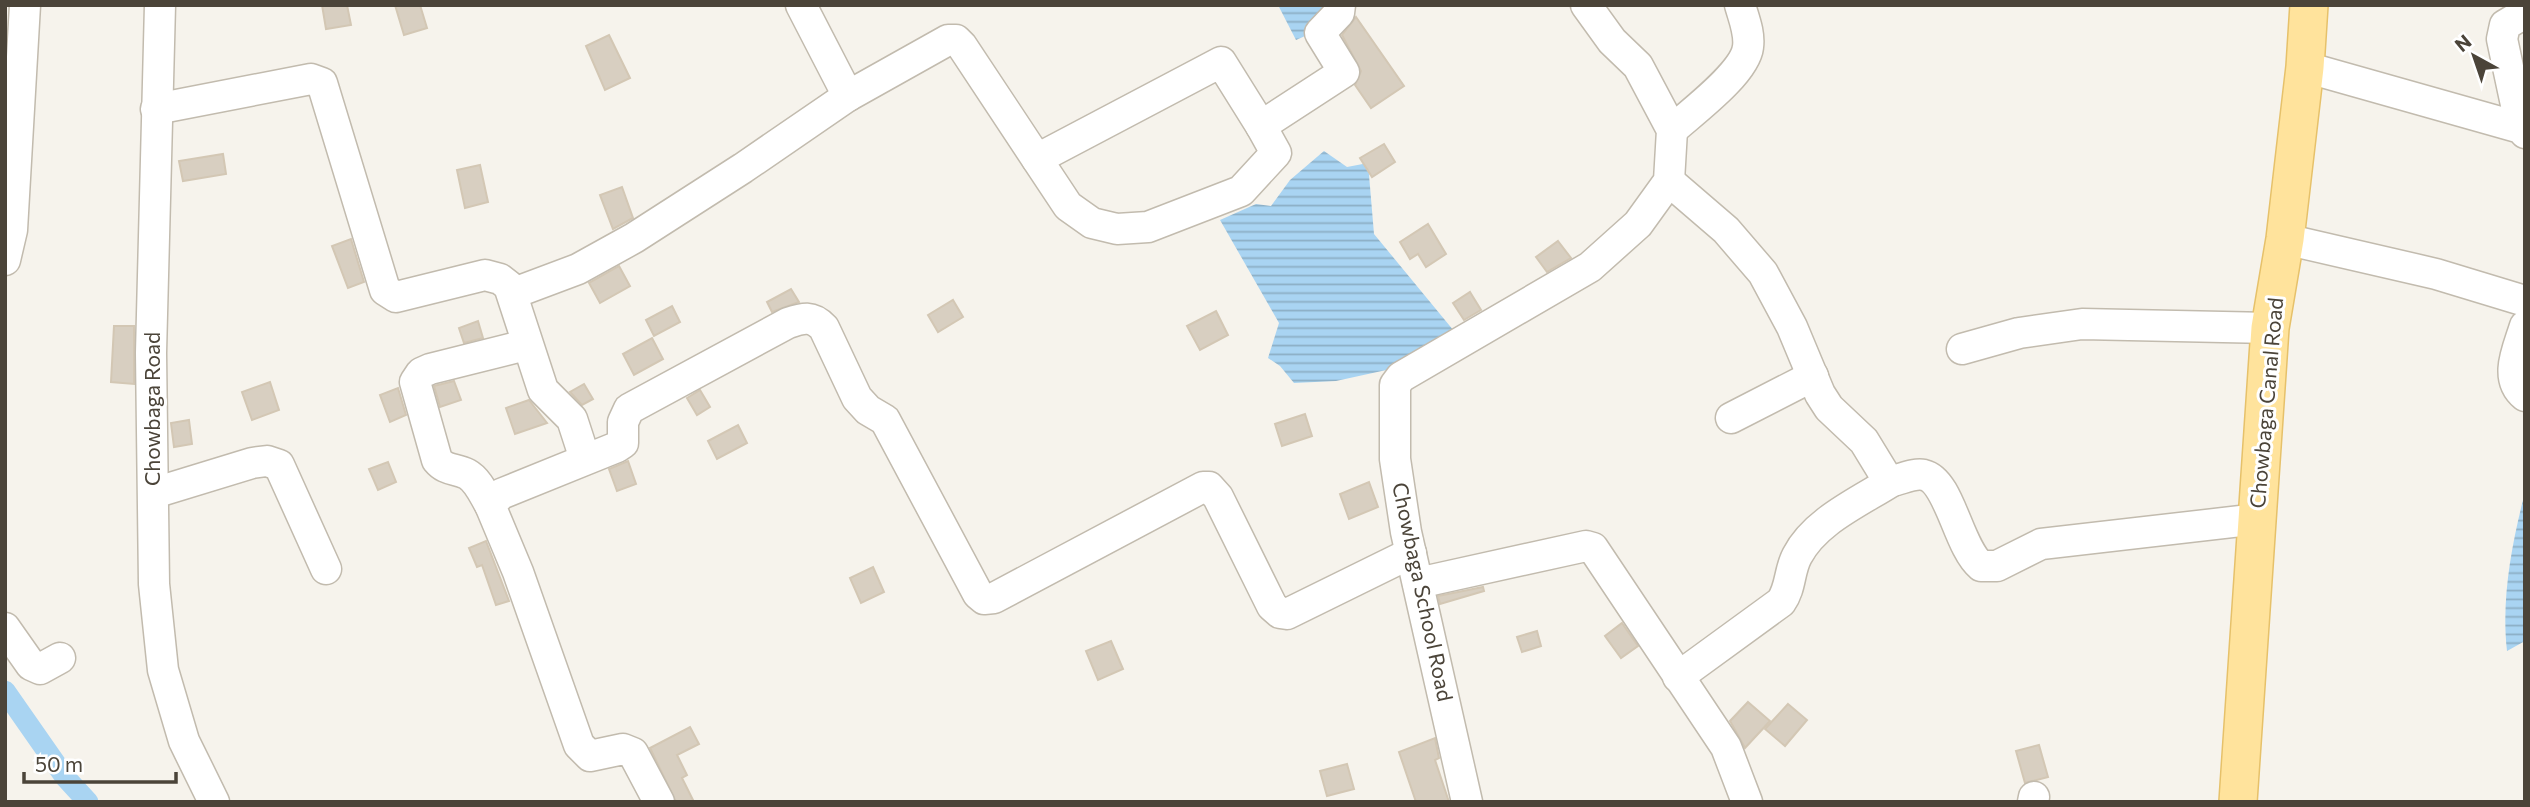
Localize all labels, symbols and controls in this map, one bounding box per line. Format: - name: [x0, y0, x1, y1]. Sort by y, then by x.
- north arrow: [2439, 21, 2509, 91]
- text: N: [2450, 29, 2476, 56]
- street label: Chowbaga Canal Road: [2244, 296, 2287, 509]
- street label: Chowbaga Road: [139, 332, 164, 486]
- street label: Chowbaga School Road: [1388, 480, 1459, 703]
- scale bar: [24, 740, 177, 784]
- text: 50 m: [35, 751, 83, 776]

